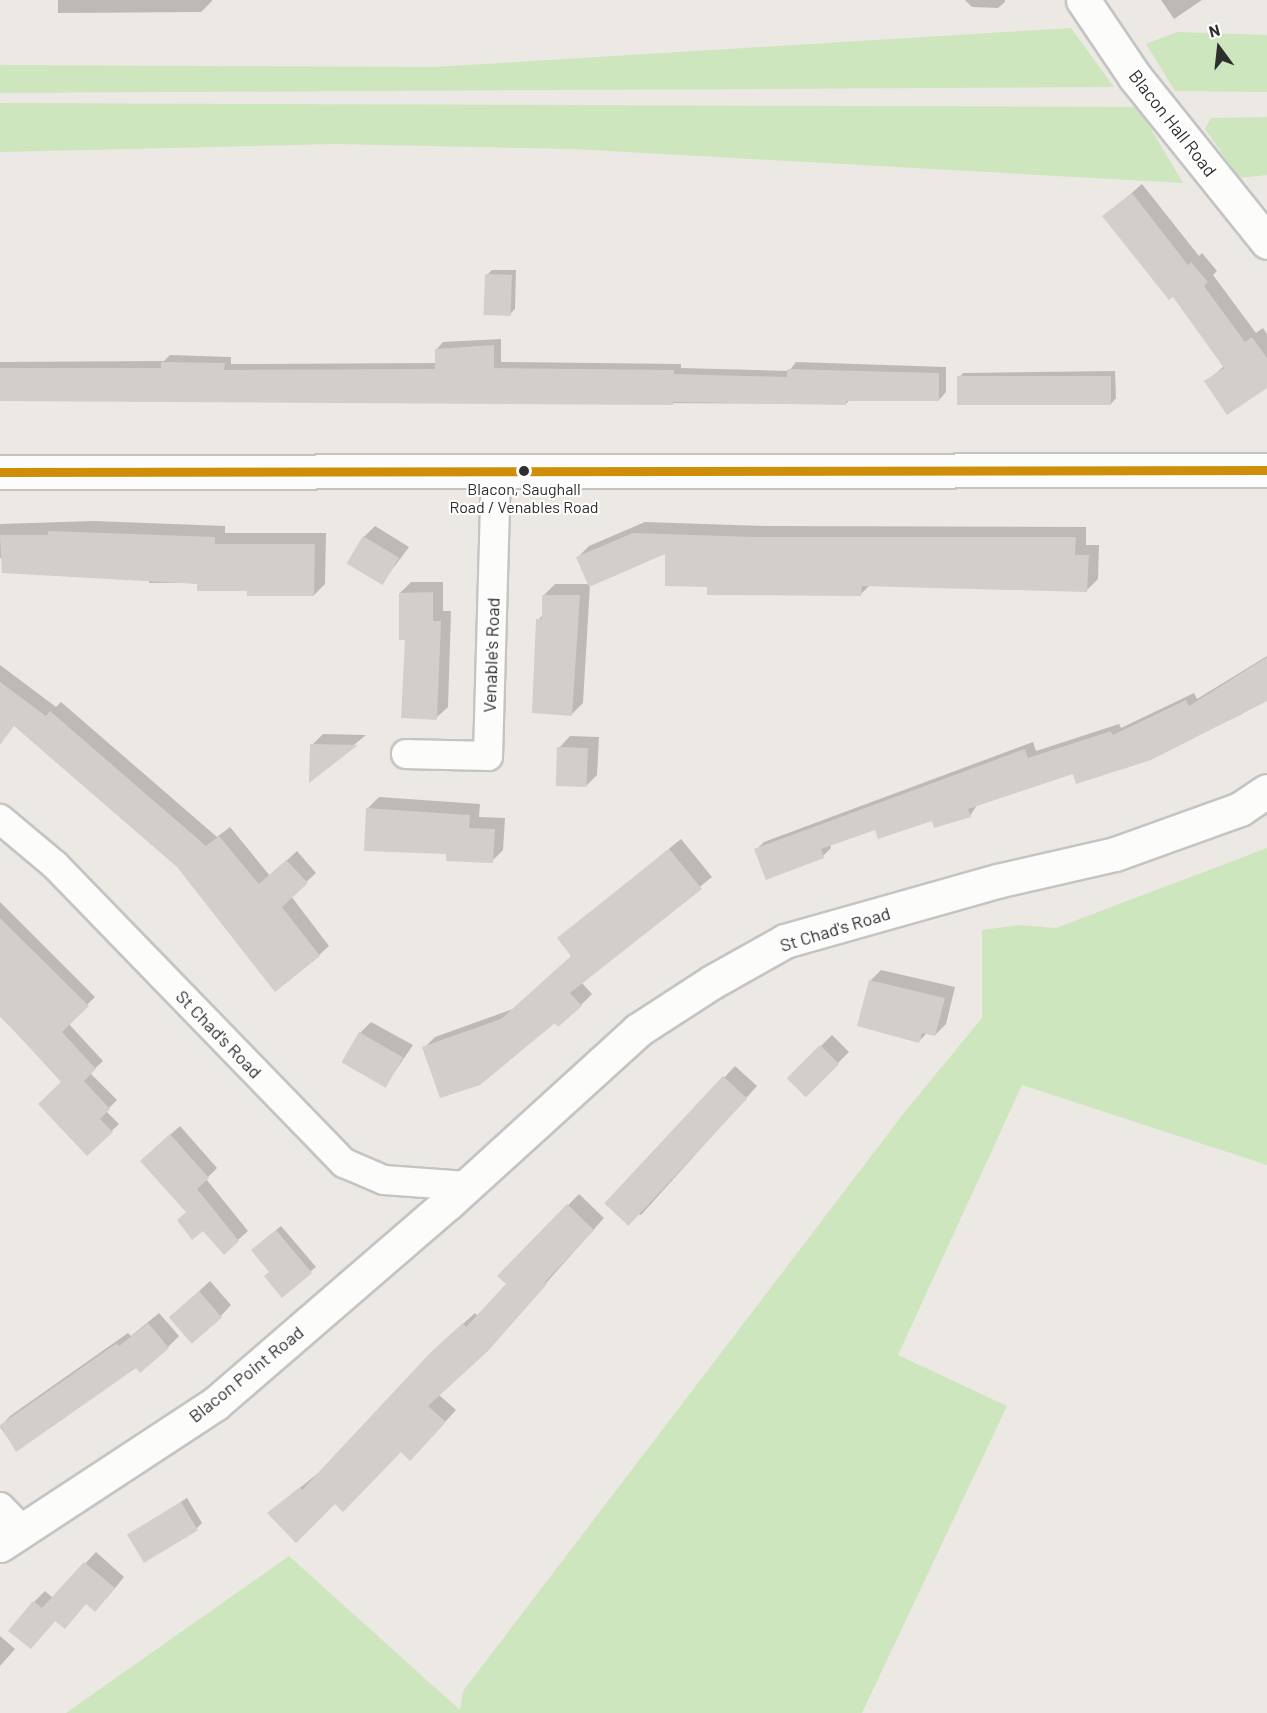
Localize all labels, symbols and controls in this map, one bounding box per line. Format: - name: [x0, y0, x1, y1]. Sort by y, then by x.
- north arrow: [1189, 18, 1249, 78]
- text: N: [1207, 20, 1222, 41]
- street label: Blacon Hall Road: [1125, 65, 1221, 181]
- marker: Blacon, Saughall Road / Venables Road: [518, 465, 530, 477]
- place label: Blacon, Saughall Road / Venables Road: [449, 479, 599, 517]
- street label: Venable's Road: [478, 597, 504, 713]
- street label: St Chad's Road: [777, 902, 893, 956]
- street label: St Chad's Road: [172, 985, 266, 1083]
- street label: Blacon Point Road: [184, 1321, 308, 1427]

